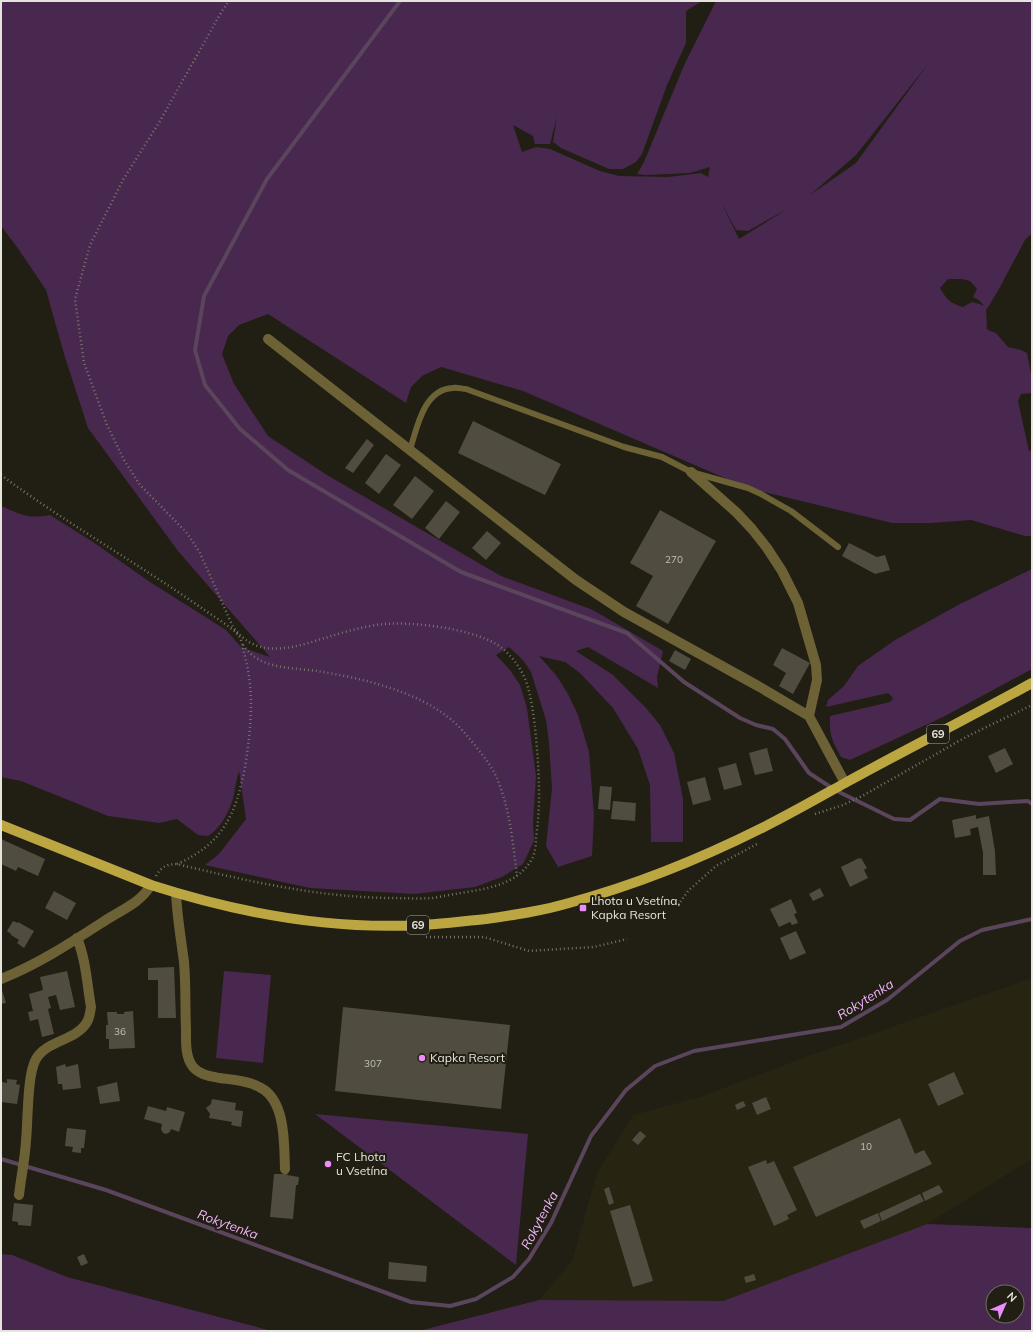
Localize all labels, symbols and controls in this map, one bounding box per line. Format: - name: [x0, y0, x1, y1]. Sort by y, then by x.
- house number: 270: [665, 553, 683, 566]
- road number: 69: [927, 725, 949, 743]
- place label: Lhota u Vsetína, Kapka Resort: [591, 893, 680, 922]
- marker: Lhota u Vsetína, Kapka Resort: [578, 903, 588, 913]
- road number: 69: [407, 916, 429, 934]
- water label: Rokytenka: [834, 975, 896, 1023]
- house number: 36: [114, 1025, 126, 1038]
- place label: Kapka Resort: [430, 1050, 505, 1065]
- marker: Kapka Resort: [417, 1053, 427, 1063]
- house number: 307: [364, 1057, 382, 1070]
- house number: 10: [860, 1140, 872, 1153]
- place label: FC Lhota u Vsetína: [336, 1149, 388, 1178]
- marker: FC Lhota u Vsetína: [323, 1159, 333, 1169]
- water label: Rokytenka: [517, 1188, 561, 1252]
- water label: Rokytenka: [195, 1206, 261, 1242]
- north arrow: [985, 1284, 1025, 1324]
- text: N: [1004, 1289, 1020, 1305]

